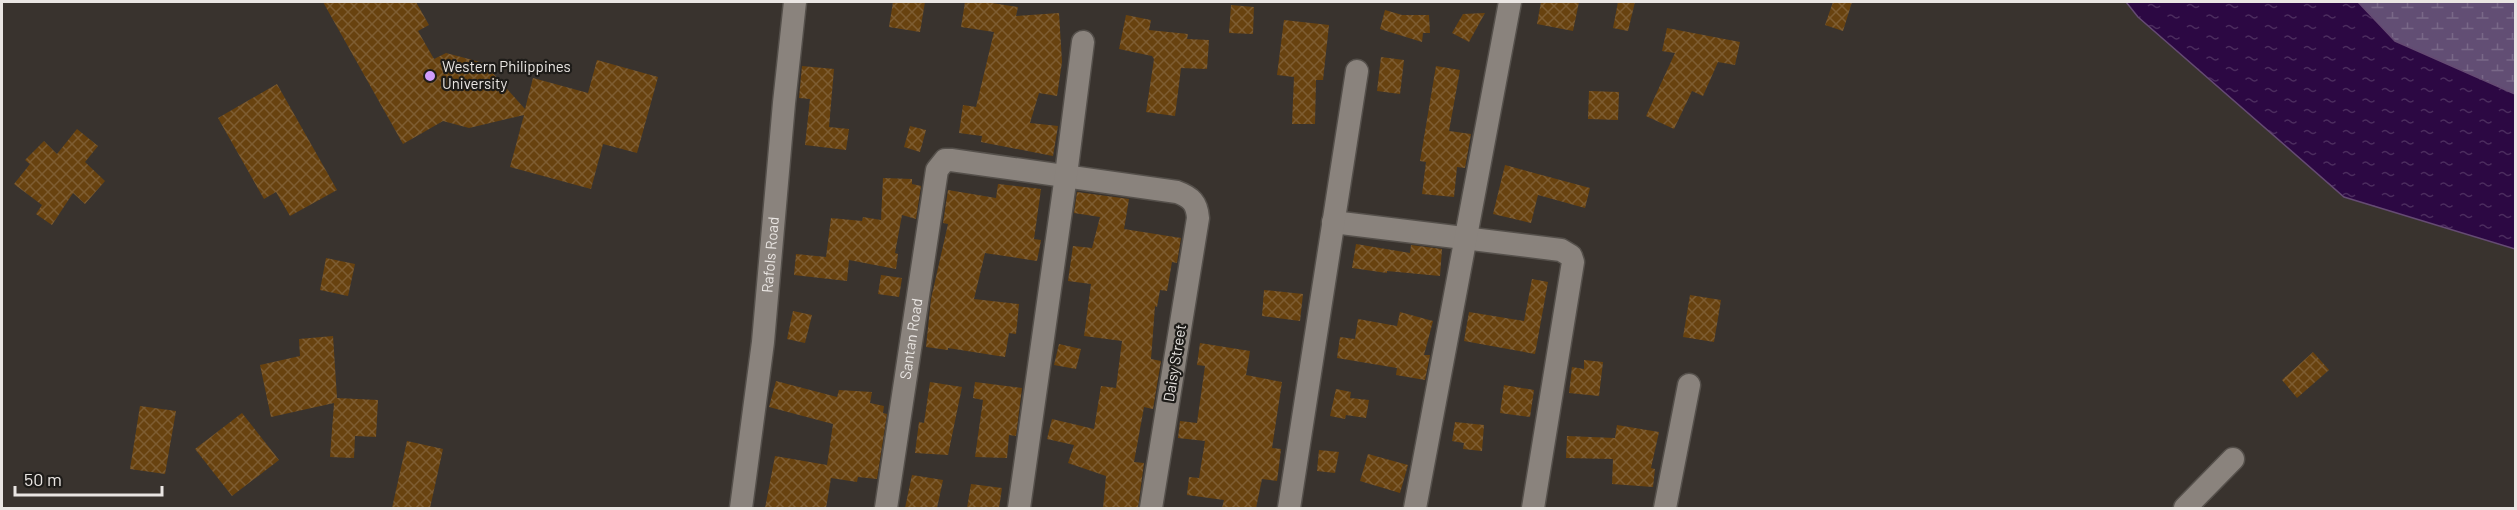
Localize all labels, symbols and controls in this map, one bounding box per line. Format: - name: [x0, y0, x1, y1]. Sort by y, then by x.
- place label: Western Philippines University: [442, 57, 571, 92]
- marker: Western Philippines University: [423, 69, 437, 83]
- street label: Rafols Road: [757, 216, 782, 294]
- street label: Santan Road: [896, 297, 926, 381]
- street label: Daisy Street: [1159, 323, 1189, 403]
- scale bar: [15, 459, 162, 497]
- text: 50 m: [24, 468, 62, 490]

